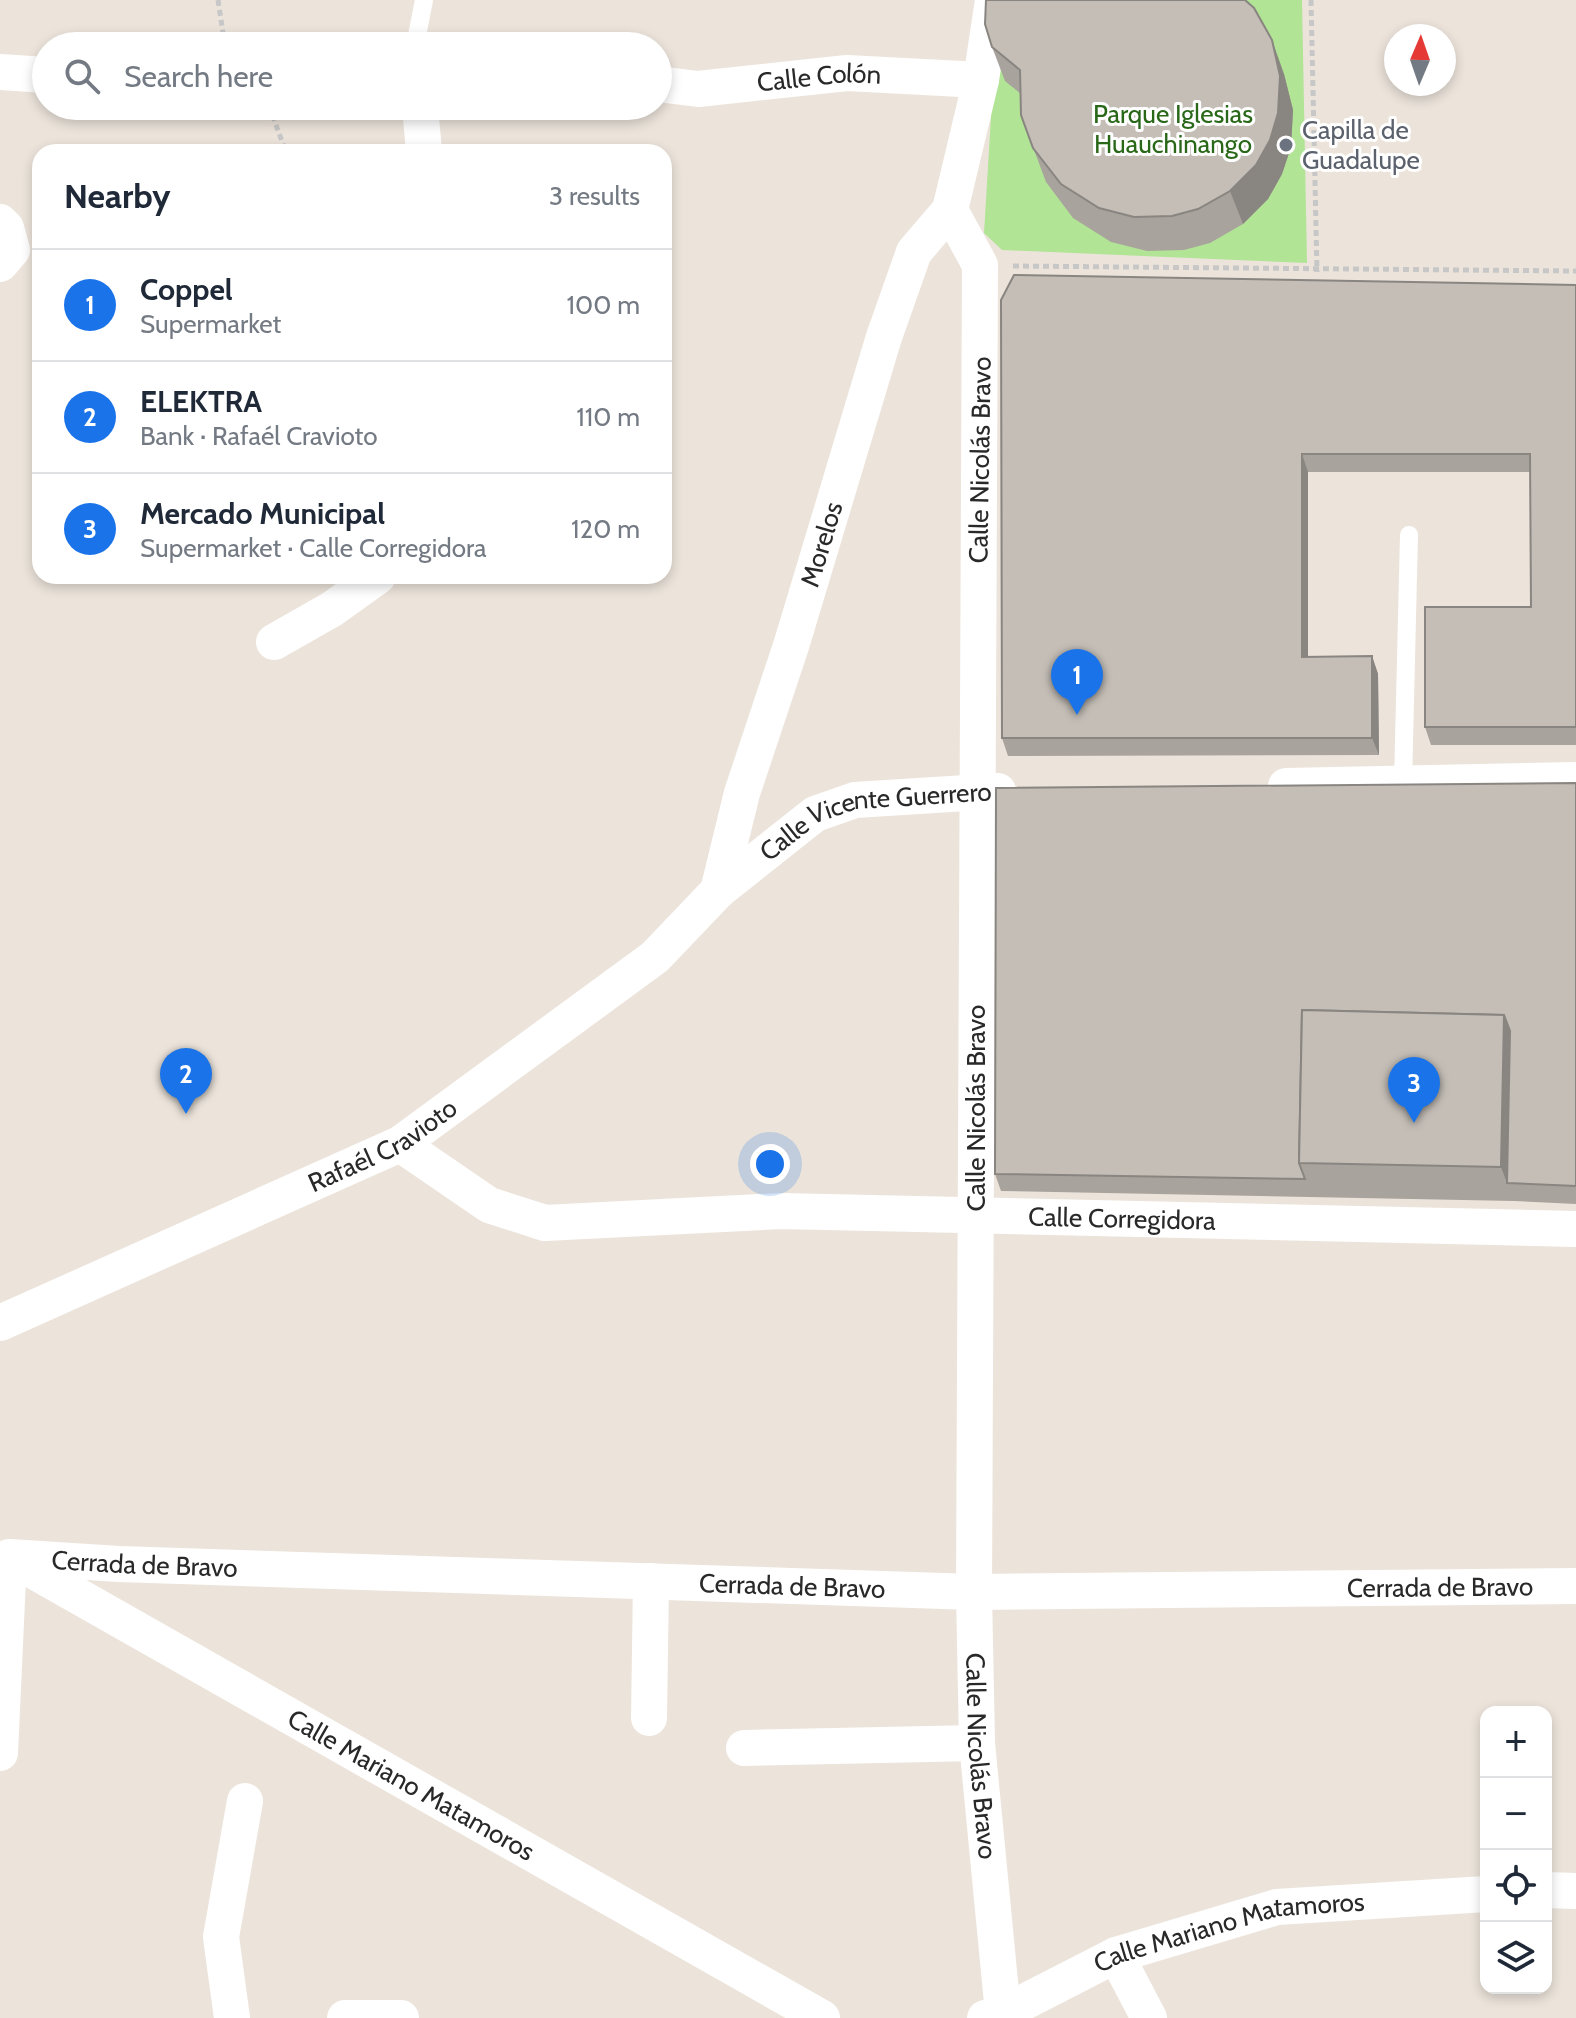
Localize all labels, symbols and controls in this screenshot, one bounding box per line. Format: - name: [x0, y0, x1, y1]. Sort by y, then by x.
- north arrow: [1384, 24, 1456, 96]
- search box: [32, 32, 672, 120]
- icon: search: [60, 54, 104, 98]
- street label: Calle Colón: [755, 57, 882, 99]
- text: Search here: [124, 58, 273, 95]
- park label: Parque Iglesias Huauchinango: [1093, 98, 1253, 160]
- place label: Capilla de Guadalupe: [1302, 114, 1420, 176]
- marker: Capilla de Guadalupe: [1277, 136, 1295, 154]
- text: Nearby: [64, 175, 171, 217]
- text: 3 results: [549, 180, 640, 212]
- text: Coppel: [140, 271, 233, 308]
- text: 1: [85, 289, 95, 321]
- text: 100 m: [567, 289, 640, 321]
- text: Supermarket: [140, 308, 281, 340]
- street label: Calle Nicolás Bravo: [962, 356, 998, 564]
- text: ELEKTRA: [140, 383, 262, 420]
- text: 2: [83, 401, 97, 433]
- text: 110 m: [576, 401, 640, 433]
- text: Bank · Rafaél Cravioto: [140, 420, 377, 452]
- text: Mercado Municipal: [140, 495, 385, 532]
- street label: Morelos: [794, 498, 850, 591]
- text: 3: [83, 513, 97, 545]
- text: 120 m: [571, 513, 640, 545]
- text: Supermarket · Calle Corregidora: [140, 532, 487, 564]
- pin: 1: [1051, 649, 1103, 715]
- street label: Calle Vicente Guerrero: [753, 775, 992, 868]
- street label: Calle Nicolás Bravo: [960, 1005, 992, 1211]
- pin: 2: [160, 1048, 212, 1114]
- pin: 3: [1388, 1057, 1440, 1123]
- street label: Rafaél Cravioto: [303, 1092, 463, 1199]
- your location: [750, 1144, 790, 1184]
- street label: Calle Corregidora: [1028, 1201, 1216, 1237]
- street label: Cerrada de Bravo: [50, 1544, 238, 1584]
- street label: Cerrada de Bravo: [699, 1567, 886, 1605]
- street label: Cerrada de Bravo: [1347, 1570, 1533, 1604]
- street label: Calle Nicolás Bravo: [959, 1653, 1004, 1861]
- street label: Calle Mariano Matamoros: [282, 1702, 541, 1868]
- map controls: [1480, 1706, 1552, 1994]
- button: +: [1480, 1706, 1552, 1778]
- button: −: [1480, 1778, 1552, 1850]
- button: locate: [1480, 1850, 1552, 1922]
- street label: Calle Mariano Matamoros: [1088, 1886, 1366, 1980]
- button: layers: [1480, 1922, 1552, 1994]

